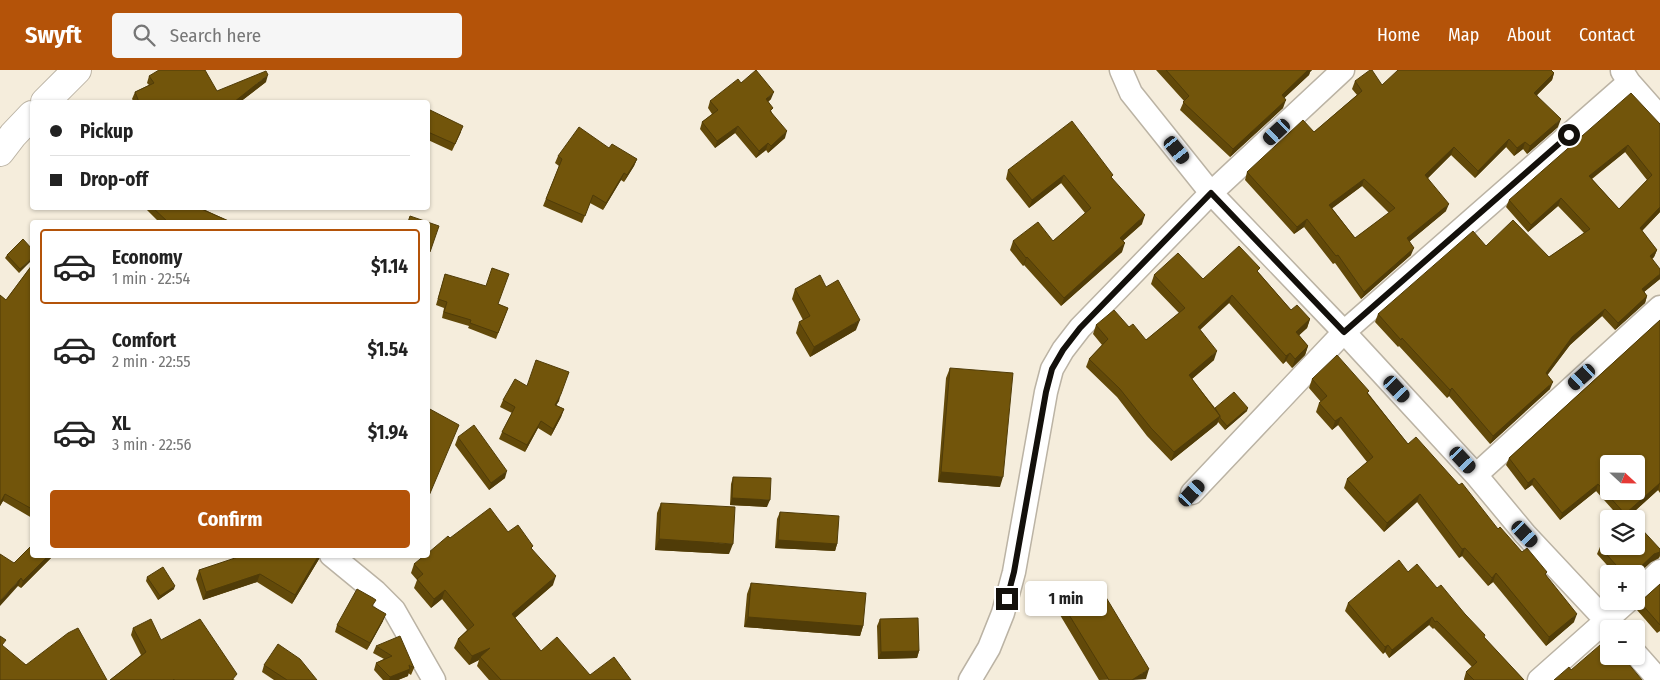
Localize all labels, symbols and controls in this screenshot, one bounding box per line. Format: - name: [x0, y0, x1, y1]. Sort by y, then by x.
- search box: [112, 13, 462, 58]
- text: Swyft: [25, 21, 82, 49]
- icon: search: [130, 21, 158, 49]
- text: Search here: [170, 24, 261, 47]
- text: Home: [1377, 24, 1420, 46]
- text: Map: [1448, 24, 1479, 46]
- text: About: [1507, 24, 1551, 46]
- text: Contact: [1579, 24, 1635, 46]
- car: [1260, 116, 1293, 148]
- text: Pickup: [80, 120, 133, 143]
- route start: [1558, 124, 1580, 146]
- car: [1161, 134, 1192, 166]
- text: Drop-off: [80, 168, 148, 191]
- icon: car: [52, 244, 97, 289]
- text: Economy: [112, 246, 182, 269]
- text: $1.14: [371, 255, 408, 278]
- text: 1 min · 22:54: [112, 269, 190, 288]
- icon: car: [52, 327, 97, 372]
- text: Comfort: [112, 329, 176, 352]
- text: $1.54: [368, 338, 408, 361]
- text: 2 min · 22:55: [112, 352, 191, 371]
- car: [1565, 361, 1598, 393]
- car: [1381, 373, 1412, 405]
- icon: car: [52, 410, 97, 455]
- text: XL: [112, 412, 131, 435]
- text: $1.94: [368, 421, 408, 444]
- text: 3 min · 22:56: [112, 435, 192, 454]
- car: [1447, 444, 1478, 476]
- north arrow: [1600, 455, 1645, 500]
- map controls: [1600, 455, 1645, 665]
- car: [1176, 477, 1207, 509]
- button: Confirm: [50, 490, 410, 548]
- button: layers: [1600, 510, 1645, 555]
- car: [1509, 518, 1540, 550]
- button: +: [1600, 565, 1645, 610]
- callout: 1 min: [1024, 582, 1107, 616]
- route end: [996, 588, 1018, 610]
- text: 1 min: [1049, 589, 1083, 608]
- button: −: [1600, 620, 1645, 665]

